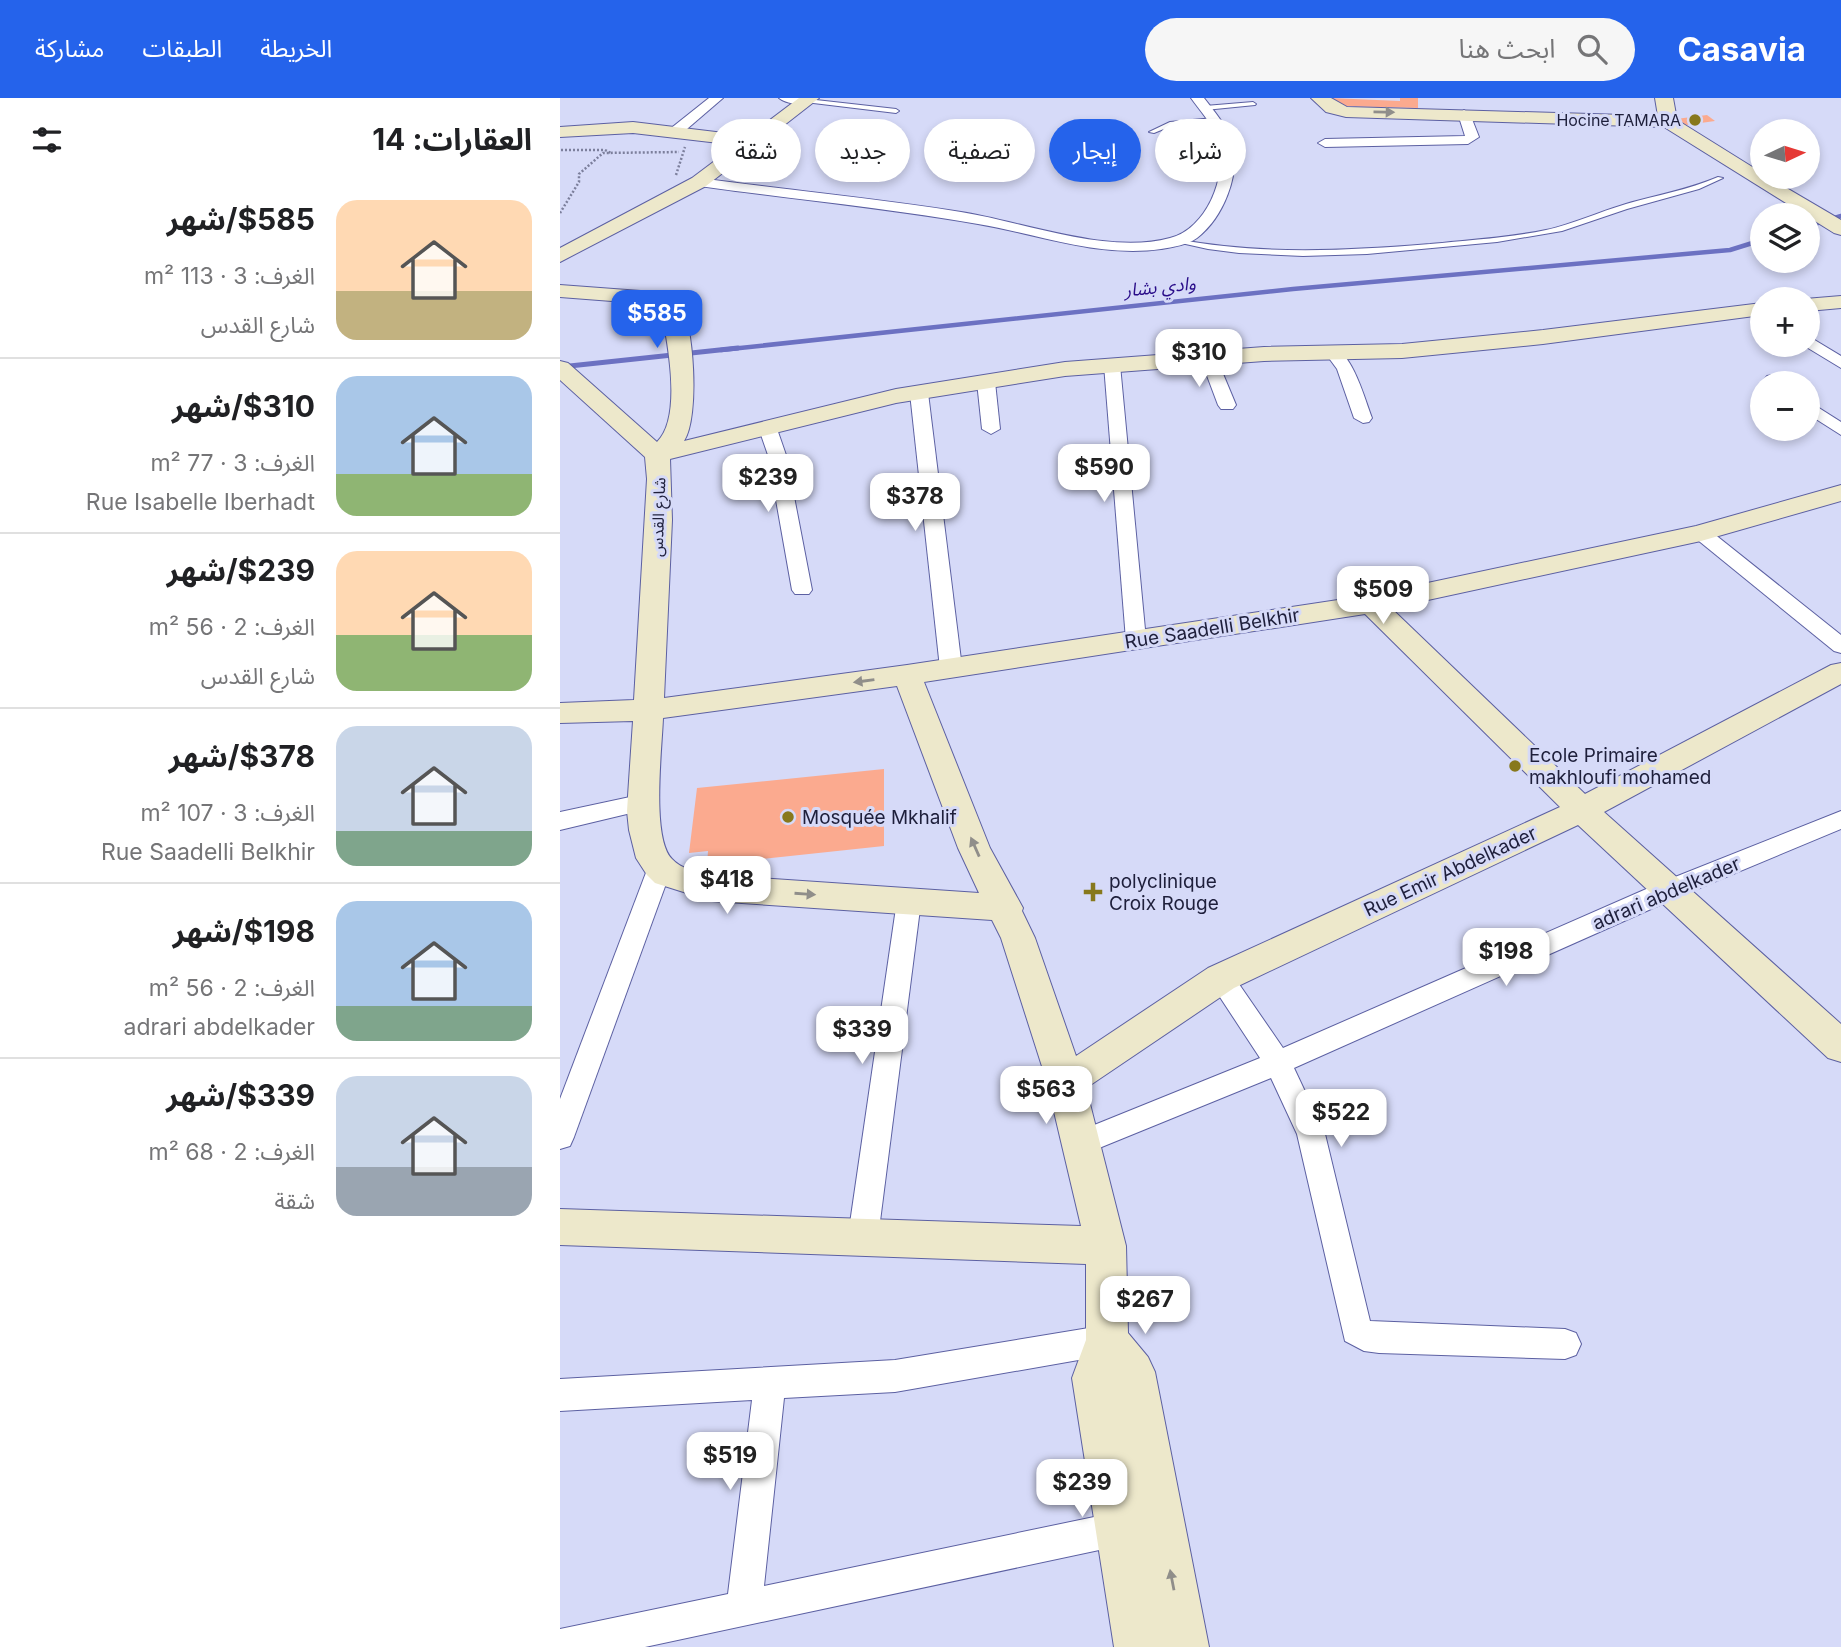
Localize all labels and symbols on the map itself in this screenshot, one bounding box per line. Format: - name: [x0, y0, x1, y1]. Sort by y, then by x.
- one-way arrow: [1373, 106, 1395, 118]
- place label: Hocine TAMARA: [1556, 110, 1681, 130]
- marker: Hocine TAMARA: [1687, 112, 1703, 128]
- north arrow: [1750, 119, 1820, 189]
- water label: وادي بشار: [1121, 272, 1197, 305]
- pin: $585: [616, 290, 698, 350]
- pin: $310: [1158, 330, 1240, 389]
- pin: $590: [1063, 444, 1145, 504]
- pin: $239: [727, 454, 809, 514]
- pin: $378: [874, 474, 956, 533]
- street label: شارع القدس: [647, 477, 672, 557]
- pin: $509: [1342, 566, 1424, 626]
- street label: Rue Saadelli Belkhir: [1123, 603, 1301, 654]
- one-way arrow: [853, 675, 875, 686]
- place label: Ecole Primaire makhloufi mohamed: [1529, 744, 1711, 789]
- marker: Ecole Primaire makhloufi mohamed: [1507, 758, 1523, 774]
- place label: Mosquée Mkhalif: [802, 806, 957, 829]
- marker: Mosquée Mkhalif: [780, 809, 796, 825]
- street label: Rue Emir Abdelkader: [1360, 821, 1540, 922]
- one-way arrow: [969, 837, 981, 857]
- street label: adrari abdelkader: [1589, 852, 1743, 935]
- pin: $418: [686, 856, 768, 916]
- place label: polyclinique Croix Rouge: [1109, 870, 1219, 915]
- marker: polyclinique Croix Rouge: [1083, 882, 1103, 902]
- one-way arrow: [795, 889, 817, 900]
- pin: $198: [1465, 928, 1547, 988]
- pin: $339: [821, 1006, 903, 1066]
- pin: $563: [1005, 1066, 1087, 1126]
- pin: $522: [1300, 1090, 1382, 1149]
- pin: $267: [1104, 1276, 1186, 1336]
- pin: $519: [689, 1432, 771, 1492]
- pin: $239: [1041, 1460, 1123, 1519]
- one-way arrow: [1166, 1569, 1177, 1591]

